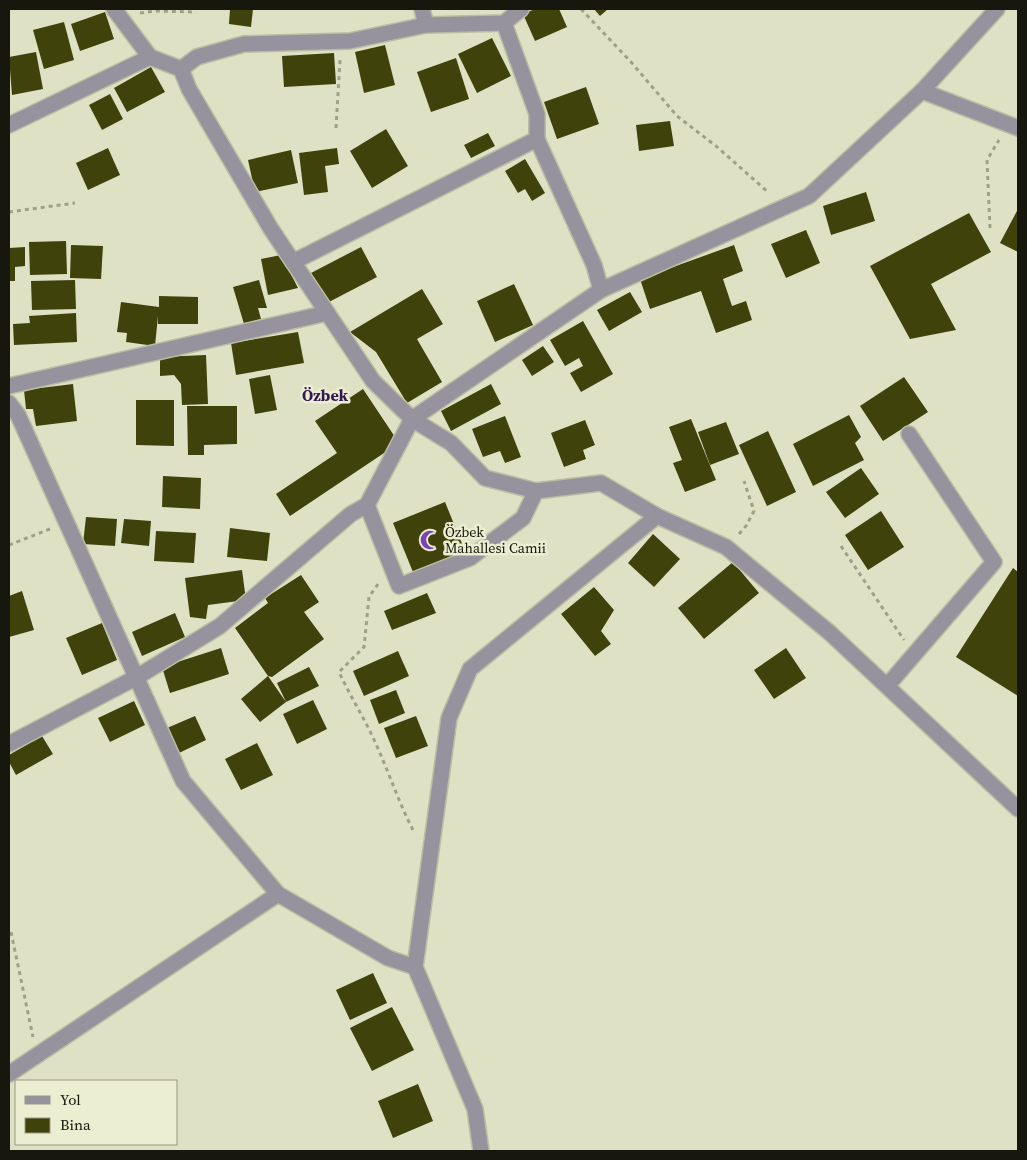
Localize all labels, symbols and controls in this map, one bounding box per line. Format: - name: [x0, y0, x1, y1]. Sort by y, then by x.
- district label: Özbek: [302, 384, 349, 406]
- place label: Özbek Mahallesi Camii: [445, 522, 546, 558]
- mosque icon: Özbek Mahallesi Camii: [419, 529, 441, 551]
- legend: [15, 1080, 178, 1145]
- text: Yol: [60, 1089, 81, 1110]
- text: Bina: [60, 1114, 91, 1135]

